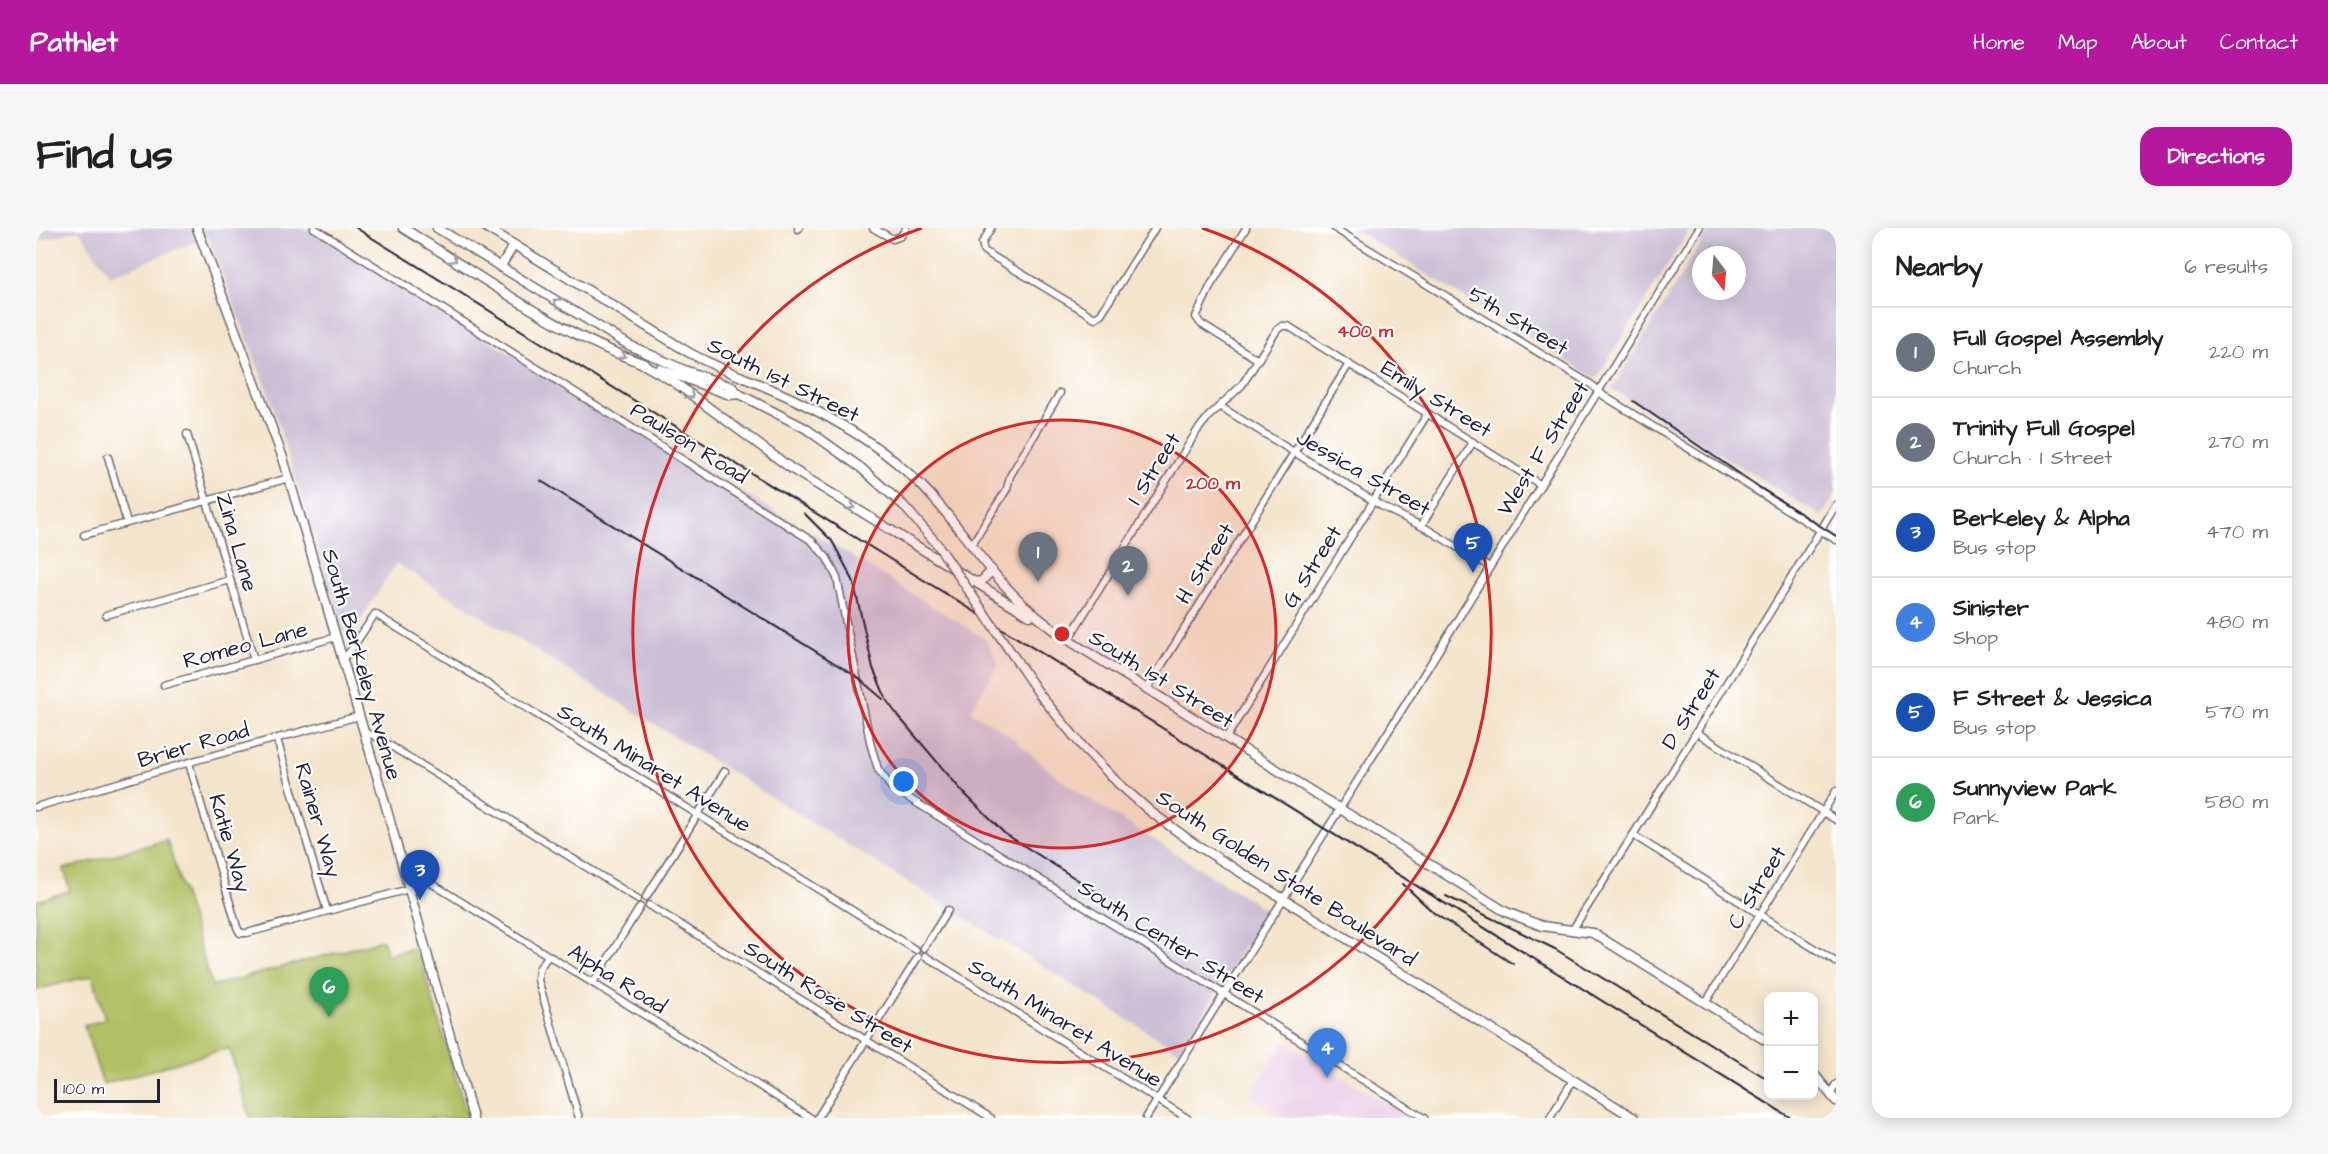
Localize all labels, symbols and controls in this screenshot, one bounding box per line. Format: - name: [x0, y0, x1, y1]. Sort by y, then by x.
- text: Pathlet: [30, 23, 118, 62]
- text: Home: [1973, 28, 2025, 57]
- text: Map: [2058, 28, 2098, 57]
- text: About: [2131, 28, 2187, 57]
- text: Contact: [2220, 28, 2298, 57]
- text: Find us: [36, 127, 173, 185]
- button: Directions: [2140, 127, 2292, 186]
- north arrow: [1692, 246, 1746, 300]
- text: Nearby: [1896, 249, 1983, 285]
- one-way arrow: [447, 251, 457, 263]
- text: 6 results: [2184, 253, 2268, 281]
- street label: 5th Street: [1462, 279, 1574, 363]
- one-way arrow: [553, 298, 563, 310]
- text: 400 m: [1337, 319, 1394, 344]
- text: Full Gospel Assembly: [1953, 323, 2163, 354]
- street label: South 1st Street: [702, 330, 865, 431]
- text: 1: [1914, 338, 1917, 366]
- text: 220 m: [2209, 338, 2268, 366]
- one-way arrow: [616, 348, 627, 360]
- street label: Emily Street: [1374, 353, 1498, 447]
- text: Church: [1953, 354, 2021, 382]
- street label: West F Street: [1490, 376, 1597, 522]
- one-way arrow: [684, 387, 695, 398]
- street label: Paulson Road: [624, 395, 754, 492]
- text: Trinity Full Gospel: [1953, 413, 2135, 444]
- street label: Jessica Street: [1290, 422, 1436, 524]
- street label: I Street: [1120, 427, 1189, 511]
- text: 2: [1910, 428, 1921, 456]
- text: 270 m: [2208, 428, 2268, 456]
- text: Church · I Street: [1953, 444, 2112, 472]
- text: 200 m: [1185, 471, 1241, 496]
- street label: Zina Lane: [208, 490, 265, 595]
- one-way arrow: [844, 498, 855, 509]
- text: Berkeley & Alpha: [1953, 503, 2130, 534]
- street label: H Street: [1168, 517, 1242, 610]
- text: 3: [1910, 518, 1921, 546]
- text: 470 m: [2206, 518, 2268, 546]
- street label: G Street: [1275, 520, 1350, 614]
- pin: 5: [1454, 524, 1492, 573]
- pin: 1: [1018, 532, 1058, 582]
- text: Bus stop: [1953, 534, 2036, 562]
- street label: South Berkeley Avenue: [313, 545, 409, 784]
- pin: 2: [1108, 546, 1148, 596]
- text: Sinister: [1953, 593, 2029, 624]
- text: 4: [1909, 608, 1922, 636]
- text: 480 m: [2205, 608, 2268, 636]
- street label: Romeo Lane: [180, 614, 311, 677]
- street label: South 1st Street: [1083, 622, 1240, 736]
- centre of rings: [1052, 624, 1072, 644]
- text: Shop: [1953, 624, 1998, 652]
- street label: D Street: [1654, 662, 1729, 756]
- text: F Street & Jessica: [1953, 683, 2151, 714]
- street label: South Minaret Avenue: [551, 696, 757, 841]
- text: 5: [1908, 698, 1923, 726]
- text: 570 m: [2205, 698, 2268, 726]
- text: Bus stop: [1953, 714, 2036, 742]
- street label: Brier Road: [134, 715, 253, 776]
- street label: Rainer Way: [285, 759, 349, 882]
- your location: [889, 767, 918, 796]
- text: Sunnyview Park: [1953, 773, 2117, 804]
- street label: South Golden State Boulevard: [1150, 782, 1422, 974]
- text: 6: [1909, 788, 1922, 816]
- text: 580 m: [2205, 788, 2268, 816]
- street label: Katie Way: [200, 790, 258, 897]
- text: Park: [1953, 804, 1999, 832]
- street label: C Street: [1720, 840, 1794, 935]
- pin: 3: [400, 850, 440, 900]
- street label: South Center Street: [1072, 872, 1270, 1012]
- street label: South Rose Street: [738, 933, 919, 1062]
- street label: Alpha Road: [562, 937, 673, 1022]
- street label: South Minaret Avenue: [962, 951, 1168, 1096]
- pin: 6: [310, 968, 348, 1017]
- map controls: [1764, 992, 1818, 1100]
- button: +: [1764, 992, 1818, 1046]
- pin: 4: [1308, 1028, 1346, 1078]
- button: −: [1764, 1046, 1818, 1100]
- scale bar: [54, 1076, 160, 1104]
- text: 100 m: [63, 1078, 104, 1100]

